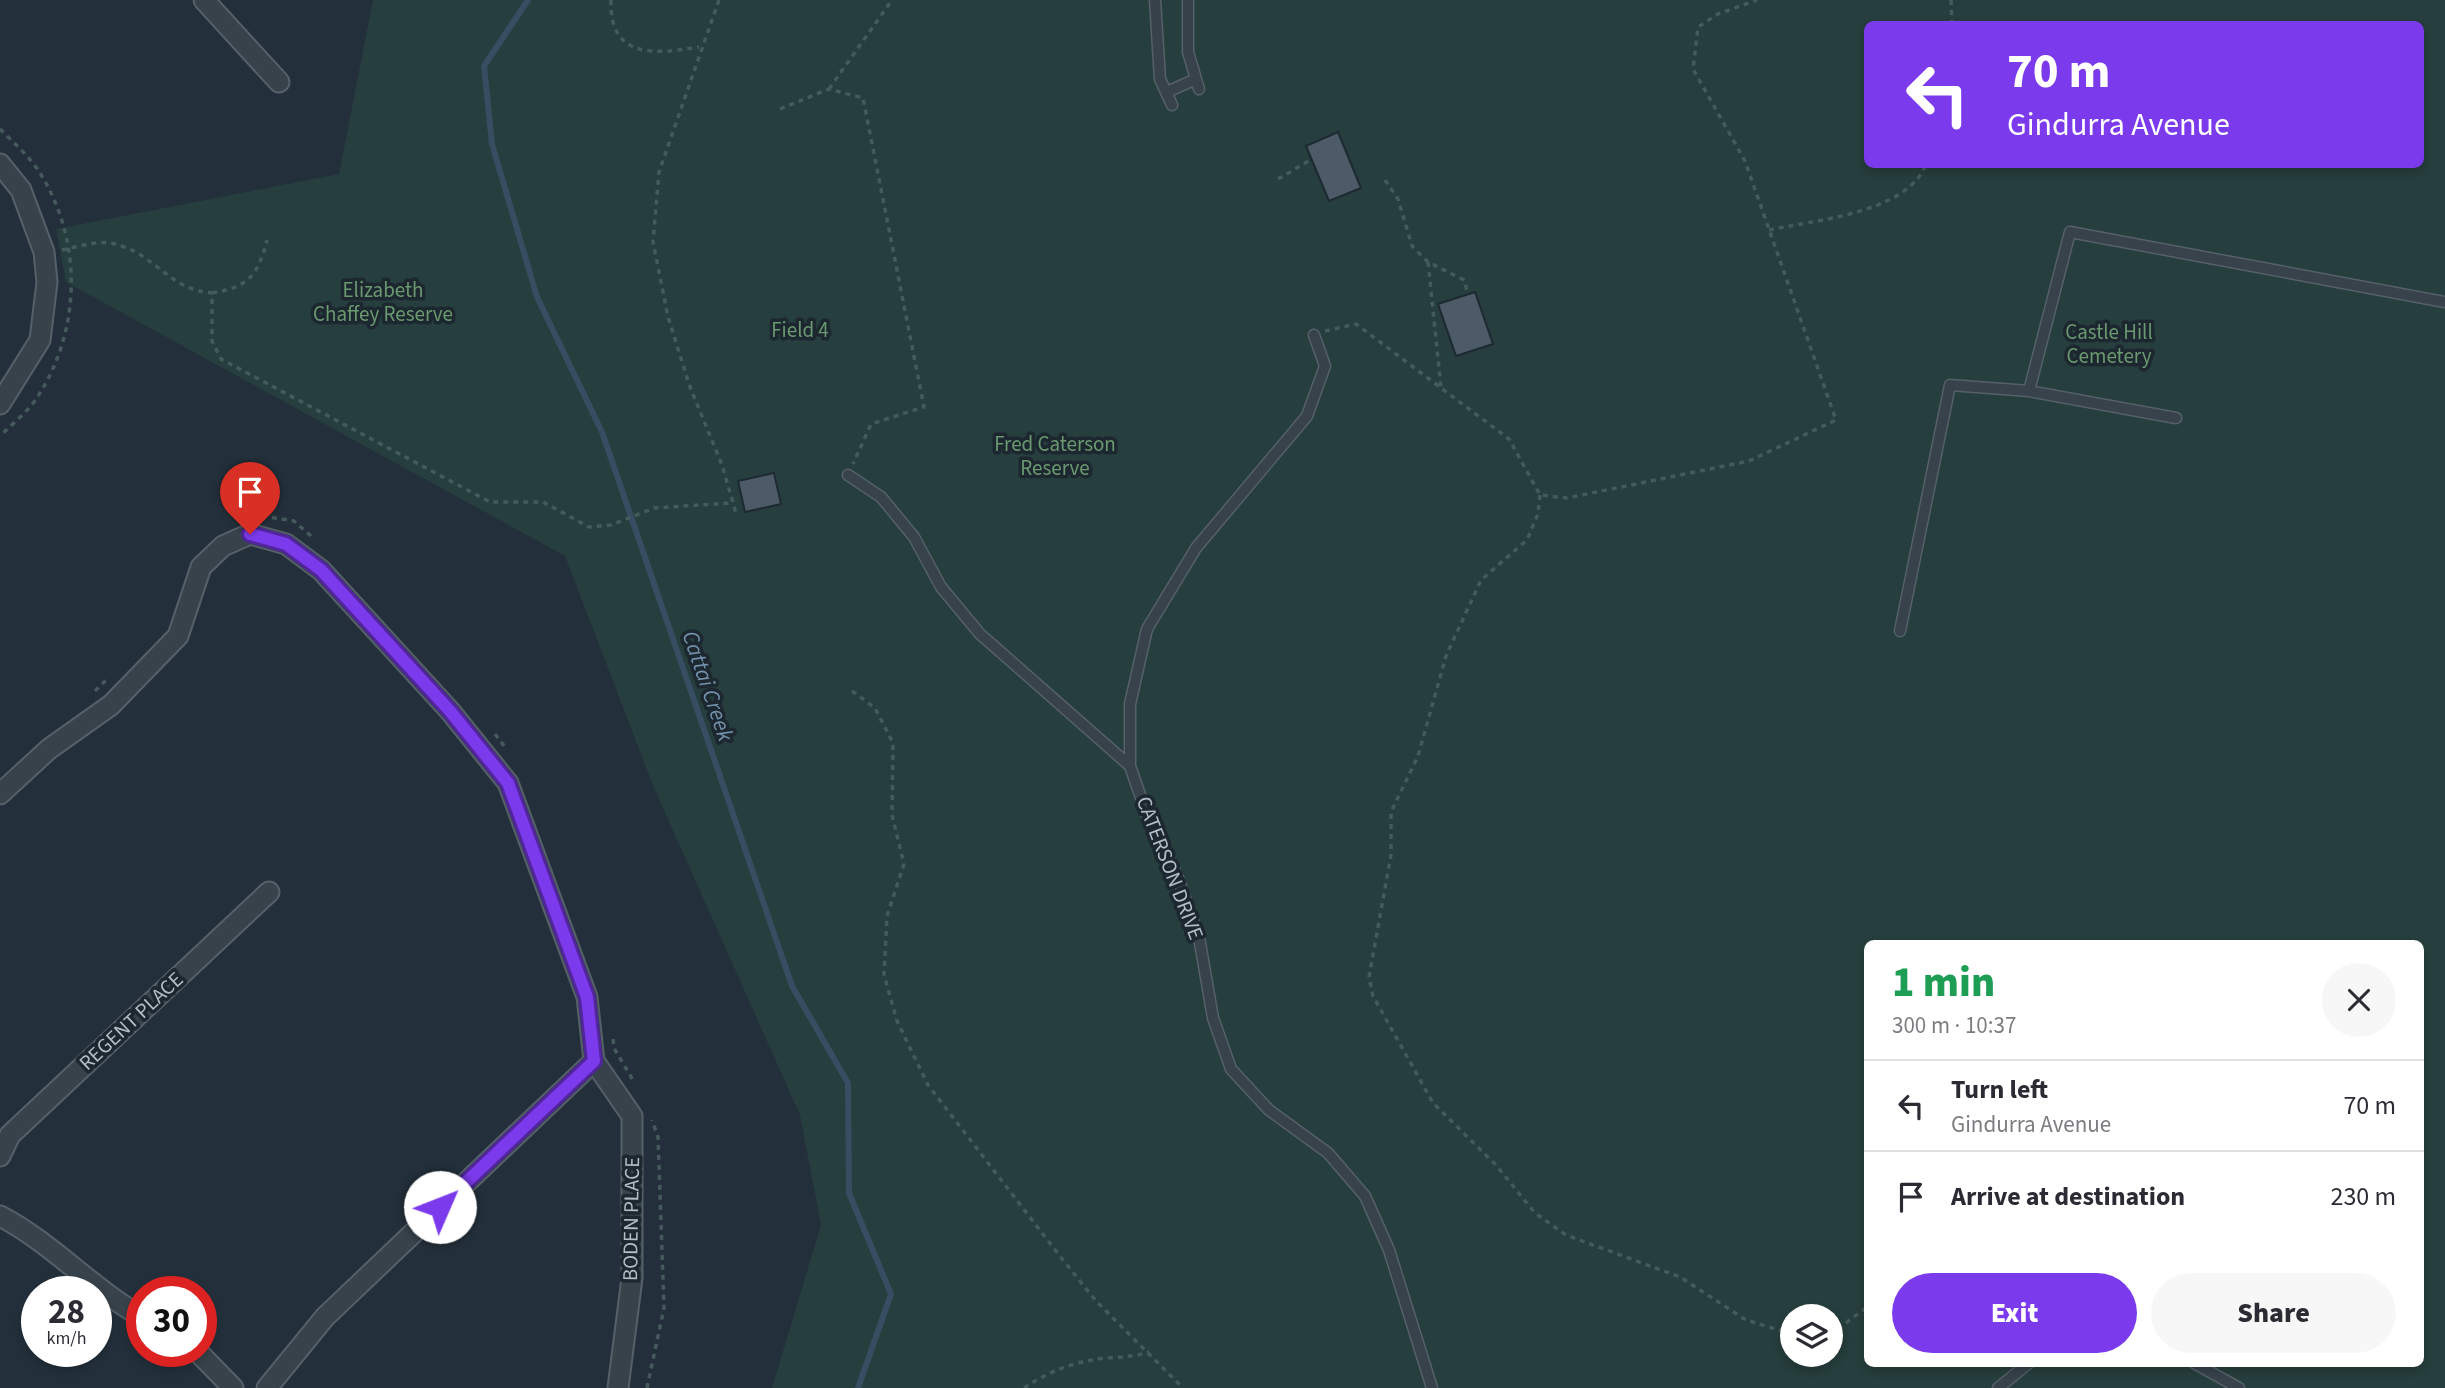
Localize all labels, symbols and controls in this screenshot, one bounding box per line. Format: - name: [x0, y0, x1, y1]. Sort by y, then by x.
- text: 70 m: [2007, 37, 2111, 107]
- icon: left: [1892, 49, 1983, 140]
- text: Gindurra Avenue: [2007, 102, 2230, 148]
- park label: Elizabeth Chaffey Reserve: [313, 275, 453, 329]
- park label: Field 4: [771, 315, 829, 345]
- park label: Castle Hill Cemetery: [2065, 317, 2153, 371]
- park label: Fred Caterson Reserve: [994, 429, 1116, 483]
- pin: [220, 462, 280, 534]
- icon: arrive: [231, 473, 269, 511]
- water label: Cattai Creek: [674, 626, 743, 747]
- street label: CATERSON DRIVE: [1129, 792, 1211, 944]
- text: 1 min: [1892, 953, 1995, 1013]
- button: close: [2322, 963, 2396, 1037]
- street label: REGENT PLACE: [72, 965, 190, 1077]
- text: 300 m · 10:37: [1892, 1009, 2016, 1042]
- text: Turn left: [1951, 1071, 2048, 1108]
- icon: left: [1892, 1087, 1930, 1125]
- text: 70 m: [2343, 1087, 2396, 1124]
- text: Gindurra Avenue: [1951, 1108, 2111, 1141]
- street label: BODEN PLACE: [615, 1157, 647, 1281]
- position arrow: [403, 1170, 477, 1244]
- icon: arrive: [1892, 1178, 1930, 1216]
- text: Arrive at destination: [1951, 1178, 2185, 1215]
- text: 230 m: [2330, 1178, 2396, 1215]
- button: Exit: [1892, 1273, 2137, 1353]
- button: Share: [2151, 1273, 2396, 1353]
- speed limit sign: 30: [126, 1276, 217, 1367]
- text: 28: [48, 1287, 85, 1337]
- map controls: [1780, 1304, 1843, 1367]
- button: layers: [1780, 1304, 1843, 1367]
- text: km/h: [47, 1326, 86, 1351]

